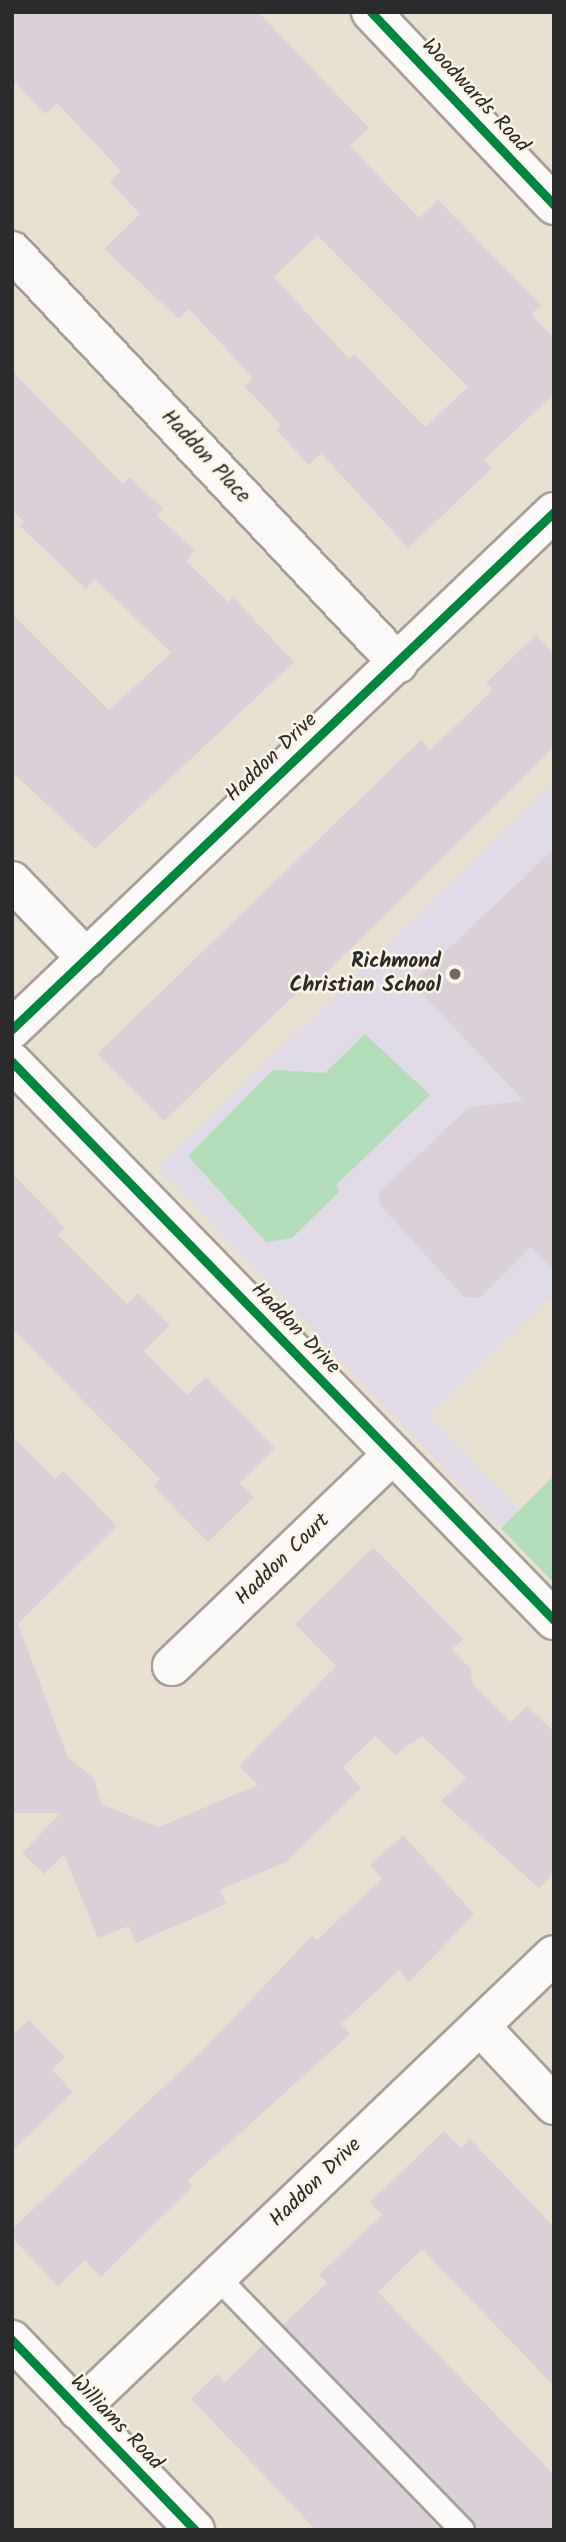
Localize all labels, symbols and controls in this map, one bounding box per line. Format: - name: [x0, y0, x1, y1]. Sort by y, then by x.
- street label: Woodwards Road: [416, 34, 534, 158]
- street label: Haddon Place: [155, 405, 255, 509]
- street label: Haddon Drive: [221, 708, 323, 808]
- place label: Richmond Christian School: [290, 949, 441, 999]
- marker: Richmond Christian School: [447, 966, 463, 982]
- street label: Haddon Drive: [245, 1278, 345, 1380]
- street label: Haddon Court: [231, 1509, 335, 1611]
- street label: Haddon Drive: [265, 2133, 367, 2233]
- street label: Williams Road: [64, 2370, 168, 2476]

